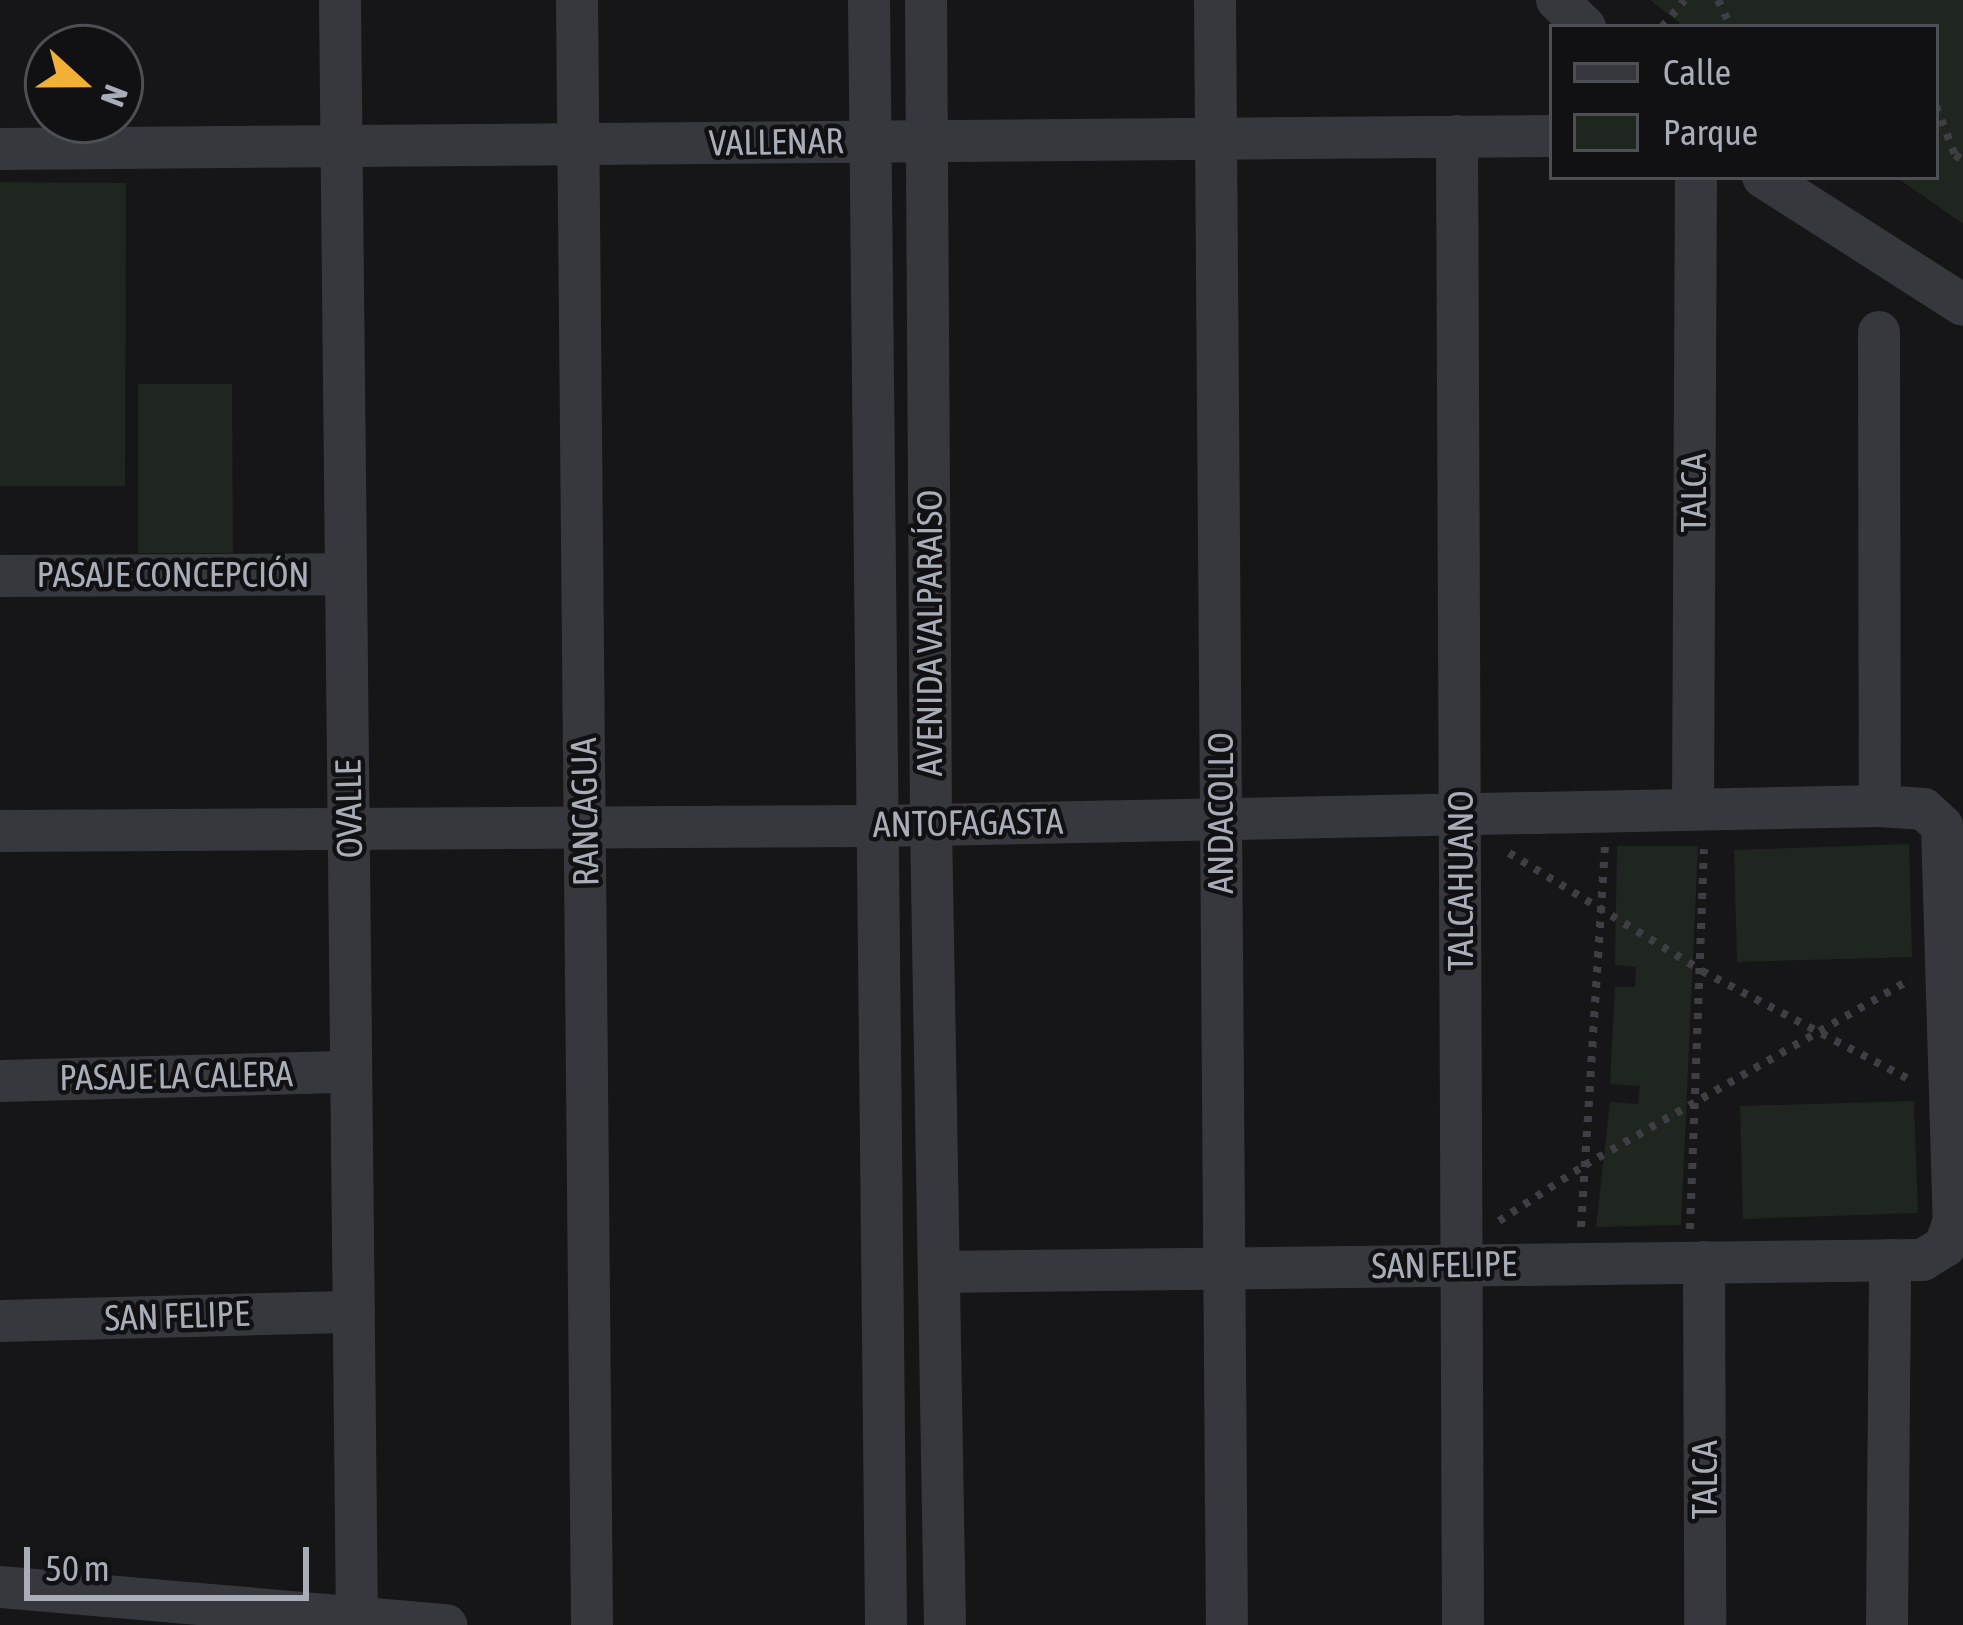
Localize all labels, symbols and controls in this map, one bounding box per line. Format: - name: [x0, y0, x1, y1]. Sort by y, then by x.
- north arrow: [24, 24, 144, 144]
- legend: [1549, 24, 1939, 180]
- text: Calle: [1663, 51, 1731, 93]
- text: N: [94, 80, 136, 112]
- text: Parque: [1663, 111, 1758, 153]
- street label: VALLENAR: [708, 119, 844, 165]
- street label: TALCA: [1672, 453, 1716, 533]
- street label: AVENIDA VALPARAÍSO: [908, 490, 952, 776]
- street label: PASAJE CONCEPCIÓN: [37, 553, 309, 597]
- street label: ANDACOLLO: [1199, 732, 1243, 894]
- street label: RANCAGUA: [562, 737, 608, 887]
- street label: OVALLE: [327, 759, 371, 859]
- street label: TALCAHUANO: [1439, 790, 1483, 972]
- street label: ANTOFAGASTA: [873, 800, 1063, 846]
- street label: PASAJE LA CALERA: [59, 1052, 293, 1100]
- street label: SAN FELIPE: [1371, 1242, 1517, 1288]
- street label: SAN FELIPE: [104, 1292, 250, 1340]
- street label: TALCA: [1683, 1440, 1727, 1520]
- scale bar: [30, 1523, 315, 1597]
- text: 50 m: [45, 1547, 110, 1589]

